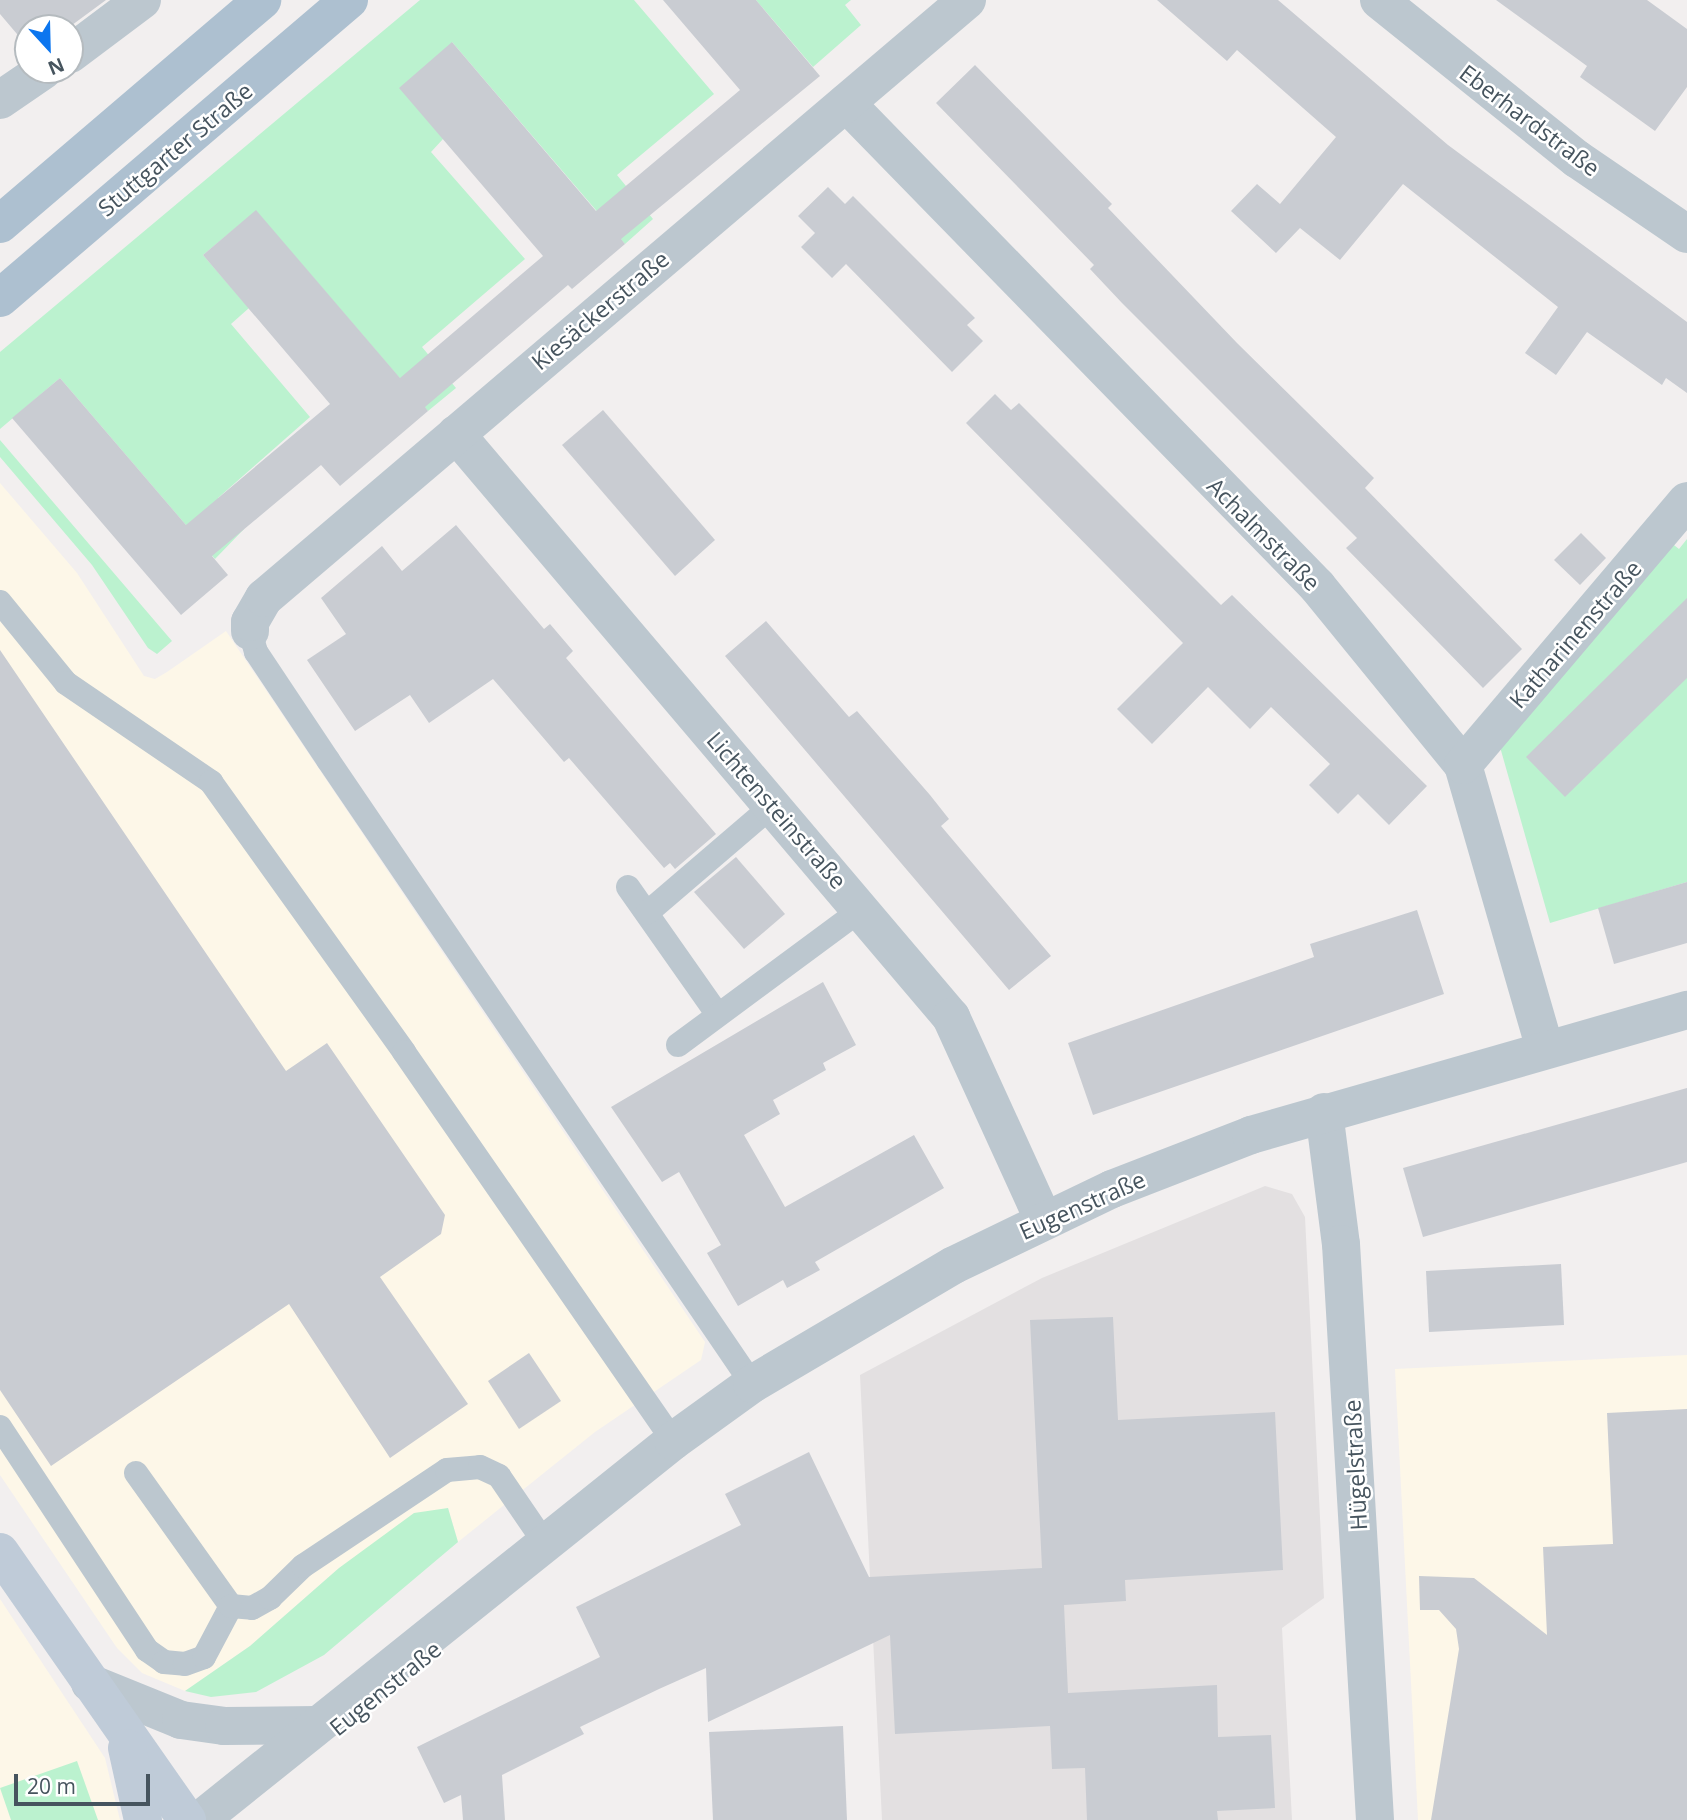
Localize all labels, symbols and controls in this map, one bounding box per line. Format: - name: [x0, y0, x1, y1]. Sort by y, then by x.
- north arrow: [14, 14, 84, 84]
- text: N: [44, 52, 68, 82]
- street label: Eberhardstraße: [1455, 58, 1605, 182]
- street label: Stuttgarter Straße: [92, 76, 258, 222]
- street label: Kiesäckerstraße: [526, 245, 674, 375]
- street label: Achalmstraße: [1202, 472, 1326, 596]
- street label: Katharinenstraße: [1503, 554, 1647, 714]
- street label: Lichtensteinstraße: [701, 726, 853, 894]
- street label: Eugenstraße: [1015, 1165, 1149, 1245]
- street label: Hügelstraße: [1338, 1399, 1372, 1531]
- street label: Eugenstraße: [324, 1635, 446, 1741]
- scale bar: [18, 1760, 154, 1804]
- text: 20 m: [27, 1772, 76, 1800]

